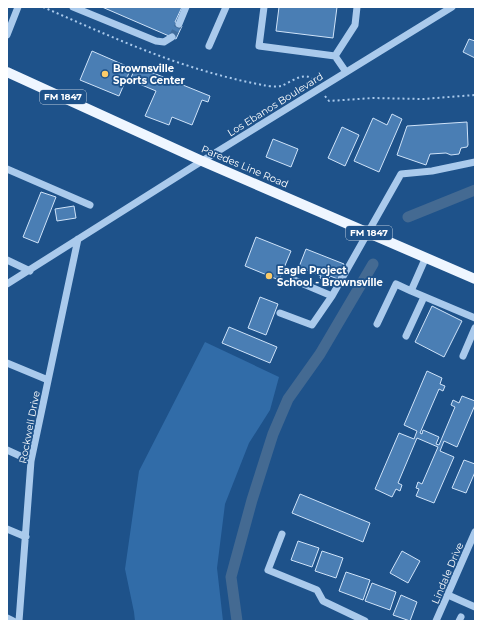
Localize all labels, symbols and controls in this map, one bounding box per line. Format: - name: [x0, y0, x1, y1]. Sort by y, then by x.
- place label: Brownsville Sports Center: [113, 62, 186, 87]
- marker: Brownsville Sports Center: [100, 69, 110, 79]
- street label: Los Ebanos Boulevard: [225, 70, 326, 139]
- road number: FM 1847: [40, 90, 86, 104]
- street label: Paredes Line Road: [199, 142, 290, 191]
- road number: FM 1847: [346, 226, 392, 240]
- place label: Eagle Project School - Brownsville: [277, 264, 383, 289]
- marker: Eagle Project School - Brownsville: [264, 271, 274, 281]
- street label: Rockwell Drive: [16, 390, 43, 464]
- street label: Lindale Drive: [429, 540, 466, 606]

